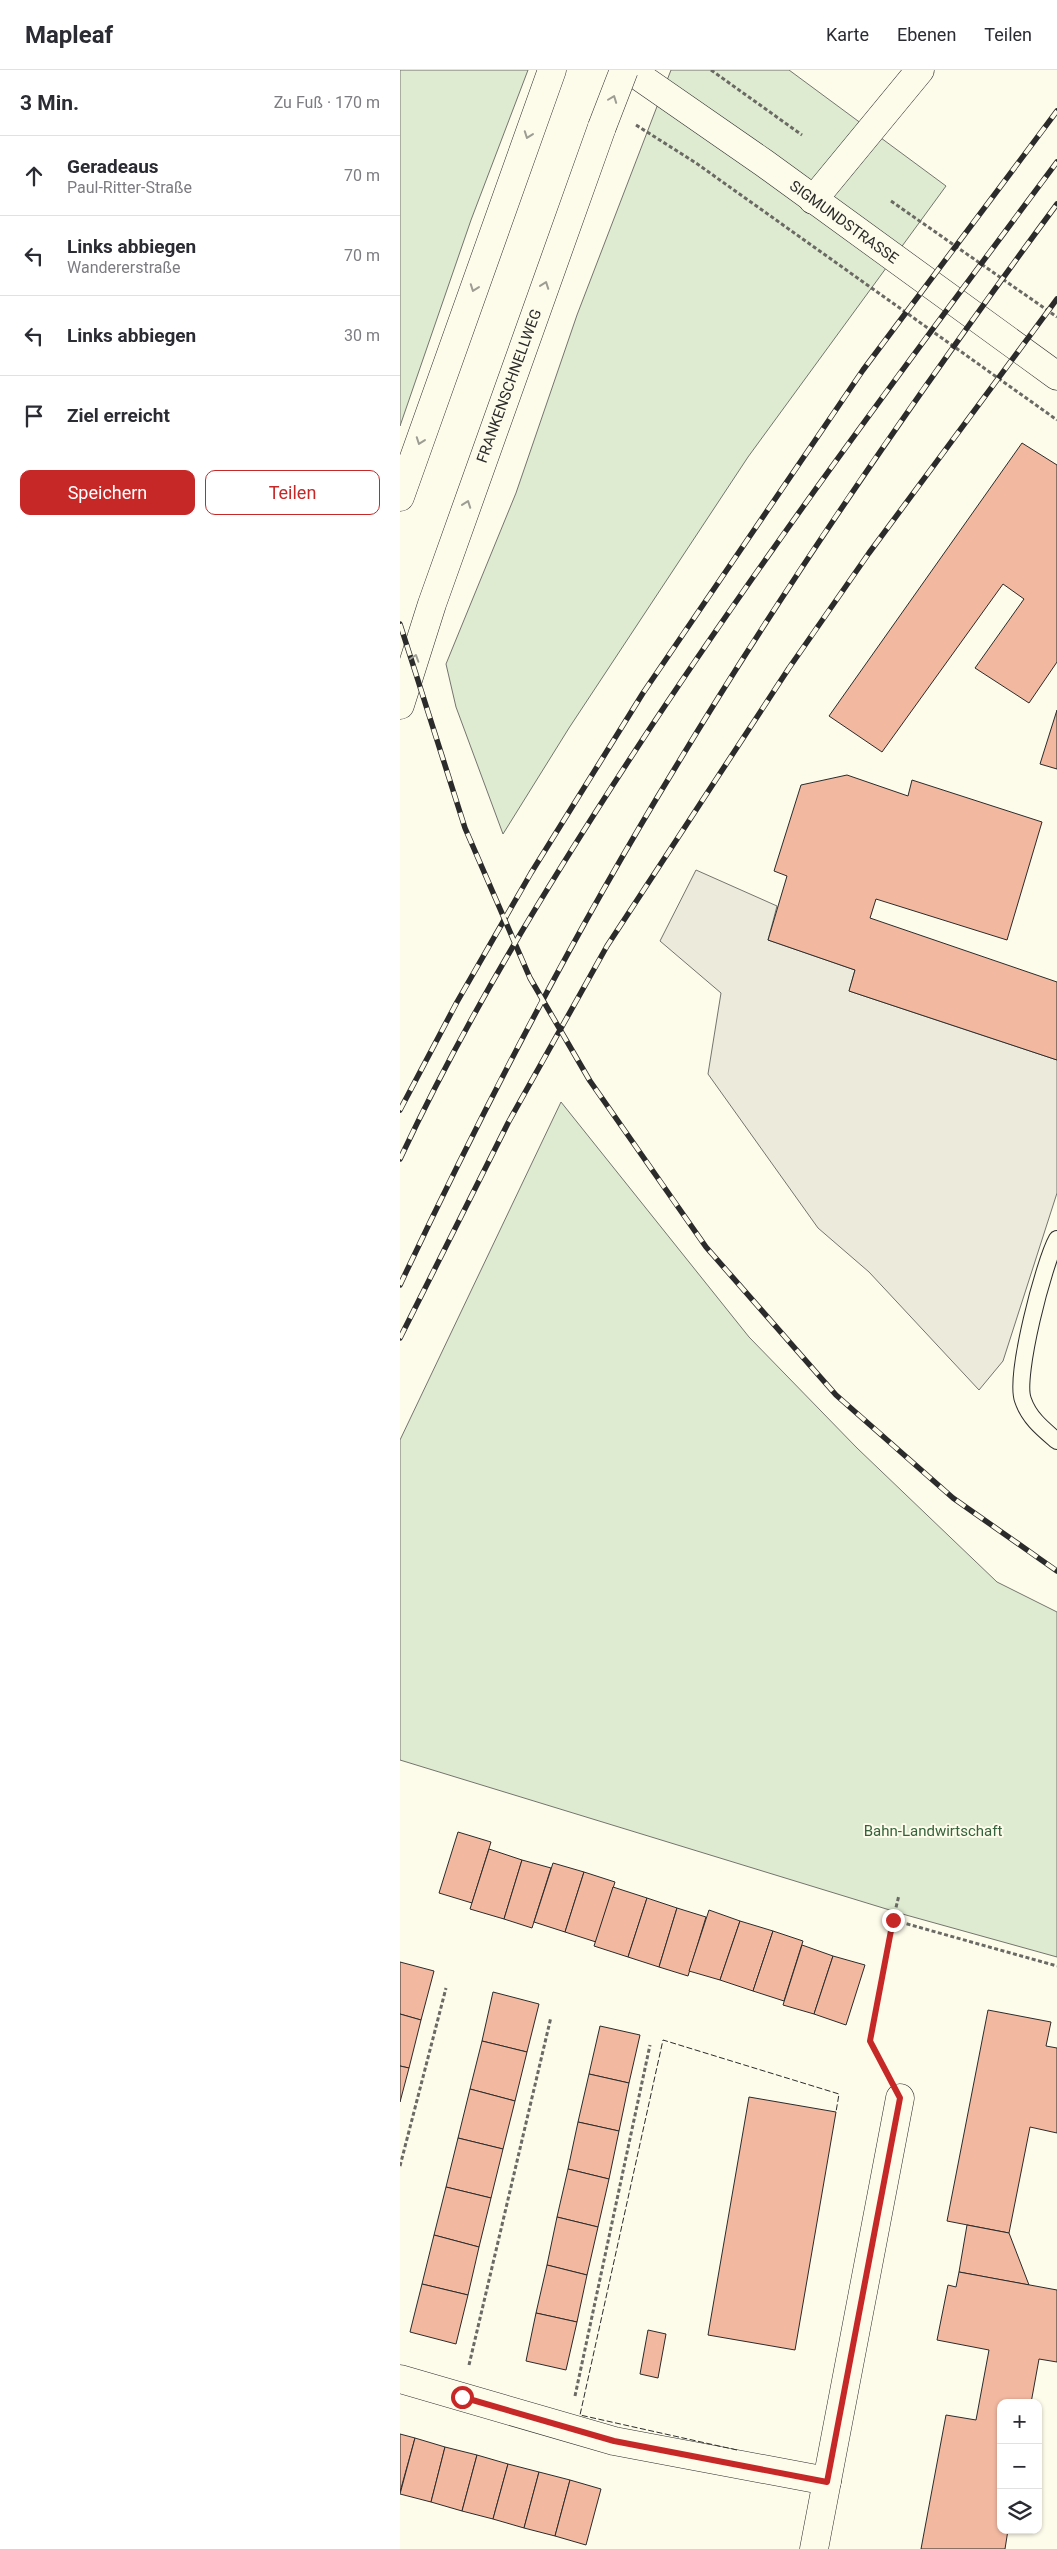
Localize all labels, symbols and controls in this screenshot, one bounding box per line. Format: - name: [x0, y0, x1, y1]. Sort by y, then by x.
- text: Mapleaf: [25, 21, 113, 49]
- text: Karte: [826, 24, 869, 45]
- text: Ebenen: [897, 24, 956, 45]
- text: Teilen: [984, 24, 1032, 45]
- text: 3 Min.: [20, 91, 79, 115]
- text: Zu Fuß · 170 m: [274, 93, 380, 112]
- one-way arrow: [607, 95, 617, 103]
- one-way arrow: [524, 130, 534, 139]
- text: Geradeaus: [67, 155, 159, 178]
- icon: ahead: [20, 162, 48, 190]
- text: 70 m: [344, 166, 380, 185]
- street label: SIGMUNDSTRASSE: [786, 177, 902, 268]
- text: Paul-Ritter-Straße: [67, 178, 192, 197]
- text: Links abbiegen: [67, 235, 196, 258]
- icon: left: [20, 242, 48, 270]
- text: 70 m: [344, 246, 380, 265]
- text: Wandererstraße: [67, 258, 180, 277]
- one-way arrow: [539, 282, 549, 290]
- one-way arrow: [470, 283, 480, 292]
- street label: FRANKENSCHNELLWEG: [473, 307, 545, 465]
- icon: left: [20, 322, 48, 350]
- text: Links abbiegen: [67, 324, 196, 347]
- text: 30 m: [344, 326, 380, 345]
- icon: arrive: [20, 402, 48, 430]
- text: Ziel erreicht: [67, 404, 170, 427]
- one-way arrow: [416, 436, 426, 445]
- button: Speichern: [20, 470, 195, 515]
- button: Teilen: [205, 470, 380, 515]
- one-way arrow: [461, 501, 471, 509]
- one-way arrow: [409, 655, 419, 663]
- park label: Bahn-Landwirtschaft: [864, 1822, 1002, 1840]
- route end: [882, 1909, 905, 1932]
- route start: [451, 2386, 474, 2409]
- map controls: [997, 2399, 1042, 2534]
- button: +: [997, 2399, 1042, 2444]
- button: −: [997, 2444, 1042, 2489]
- button: layers: [997, 2489, 1042, 2534]

